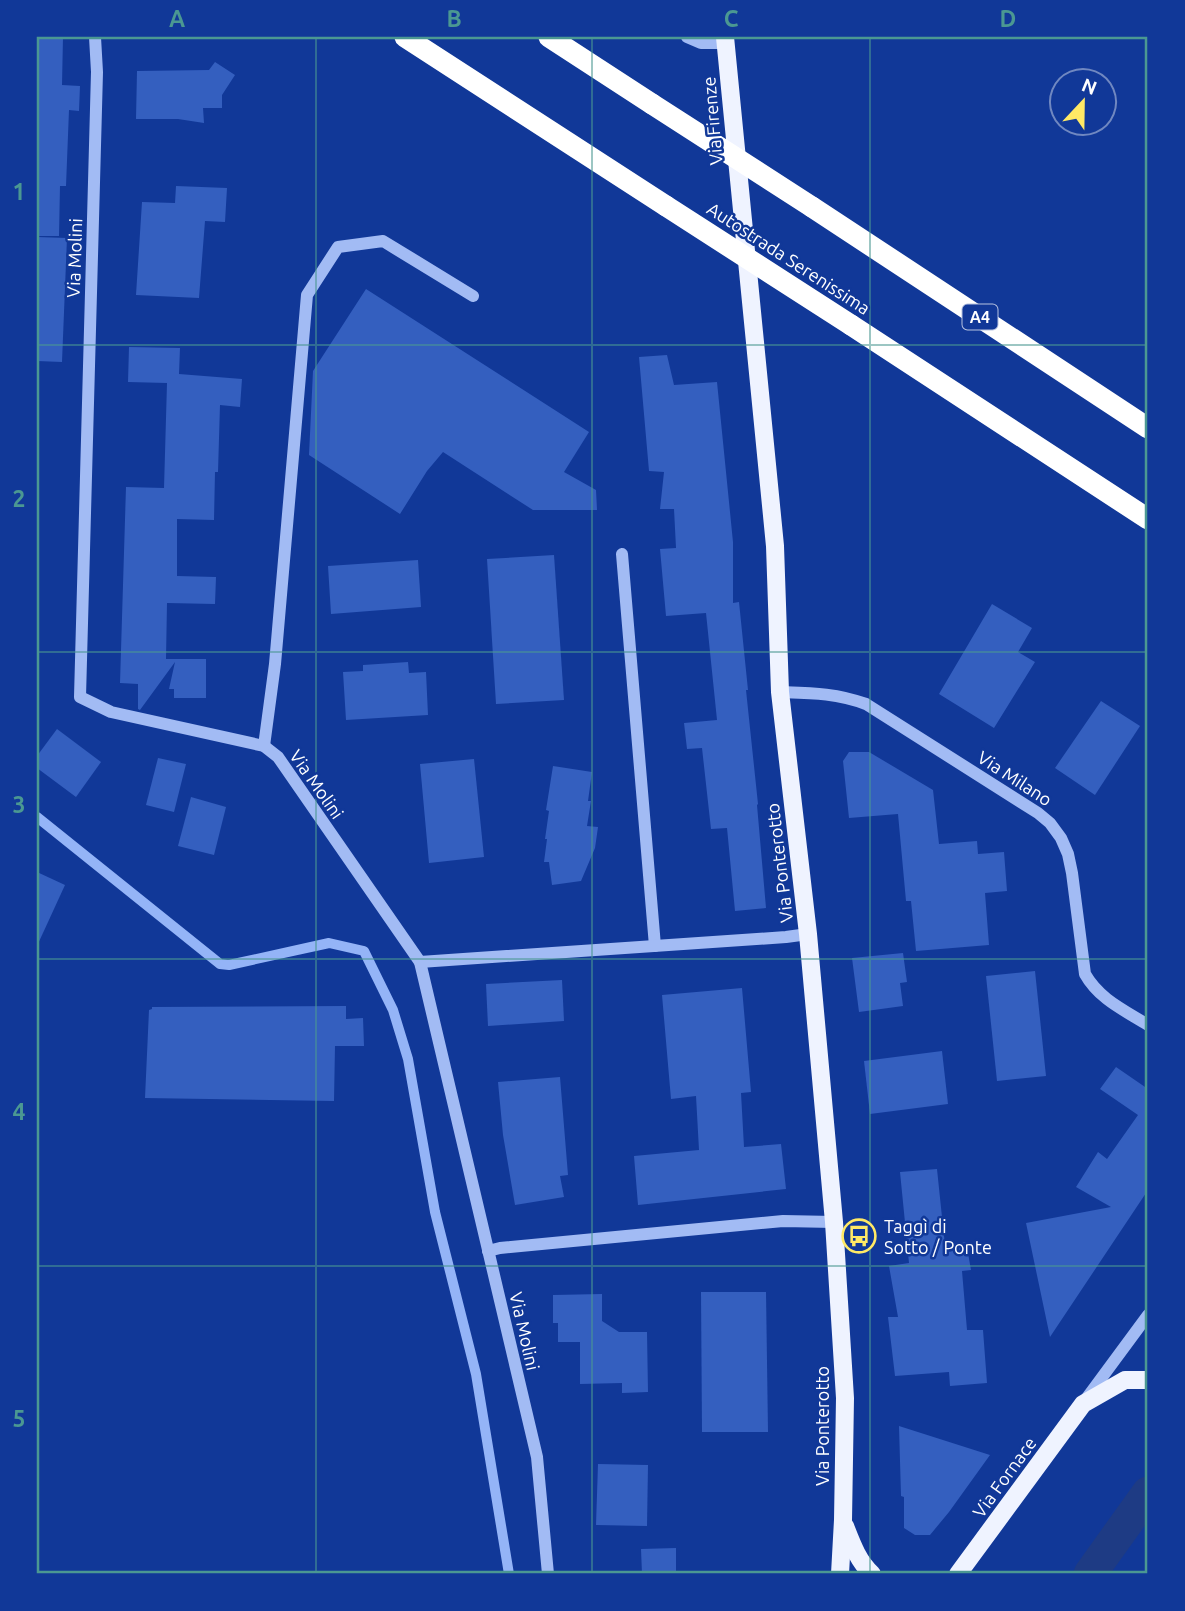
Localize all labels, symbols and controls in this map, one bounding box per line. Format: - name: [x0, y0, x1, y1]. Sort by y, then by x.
- text: A: [169, 6, 185, 31]
- text: B: [446, 6, 462, 31]
- text: C: [724, 6, 739, 31]
- text: D: [1000, 6, 1016, 31]
- north arrow: [1048, 66, 1118, 136]
- text: N: [1079, 73, 1100, 99]
- street label: Via Firenze: [698, 76, 726, 166]
- text: 1: [13, 179, 25, 204]
- street label: Autostrada Serenissima: [704, 198, 874, 318]
- street label: Via Molini: [63, 218, 85, 298]
- road number: A4: [962, 304, 998, 330]
- text: 2: [13, 486, 25, 511]
- street label: Via Molini: [286, 746, 348, 822]
- street label: Via Milano: [974, 747, 1056, 809]
- text: 3: [13, 792, 25, 817]
- street label: Via Ponterotto: [762, 802, 796, 924]
- text: 4: [13, 1099, 26, 1124]
- place label: Taggì di Sotto / Ponte: [884, 1216, 992, 1257]
- bus stop icon: Taggì di Sotto / Ponte: [840, 1217, 878, 1255]
- street label: Via Molini: [506, 1290, 544, 1372]
- street label: Via Ponterotto: [812, 1366, 832, 1486]
- text: 5: [13, 1406, 25, 1431]
- street label: Via Fornace: [968, 1433, 1040, 1521]

